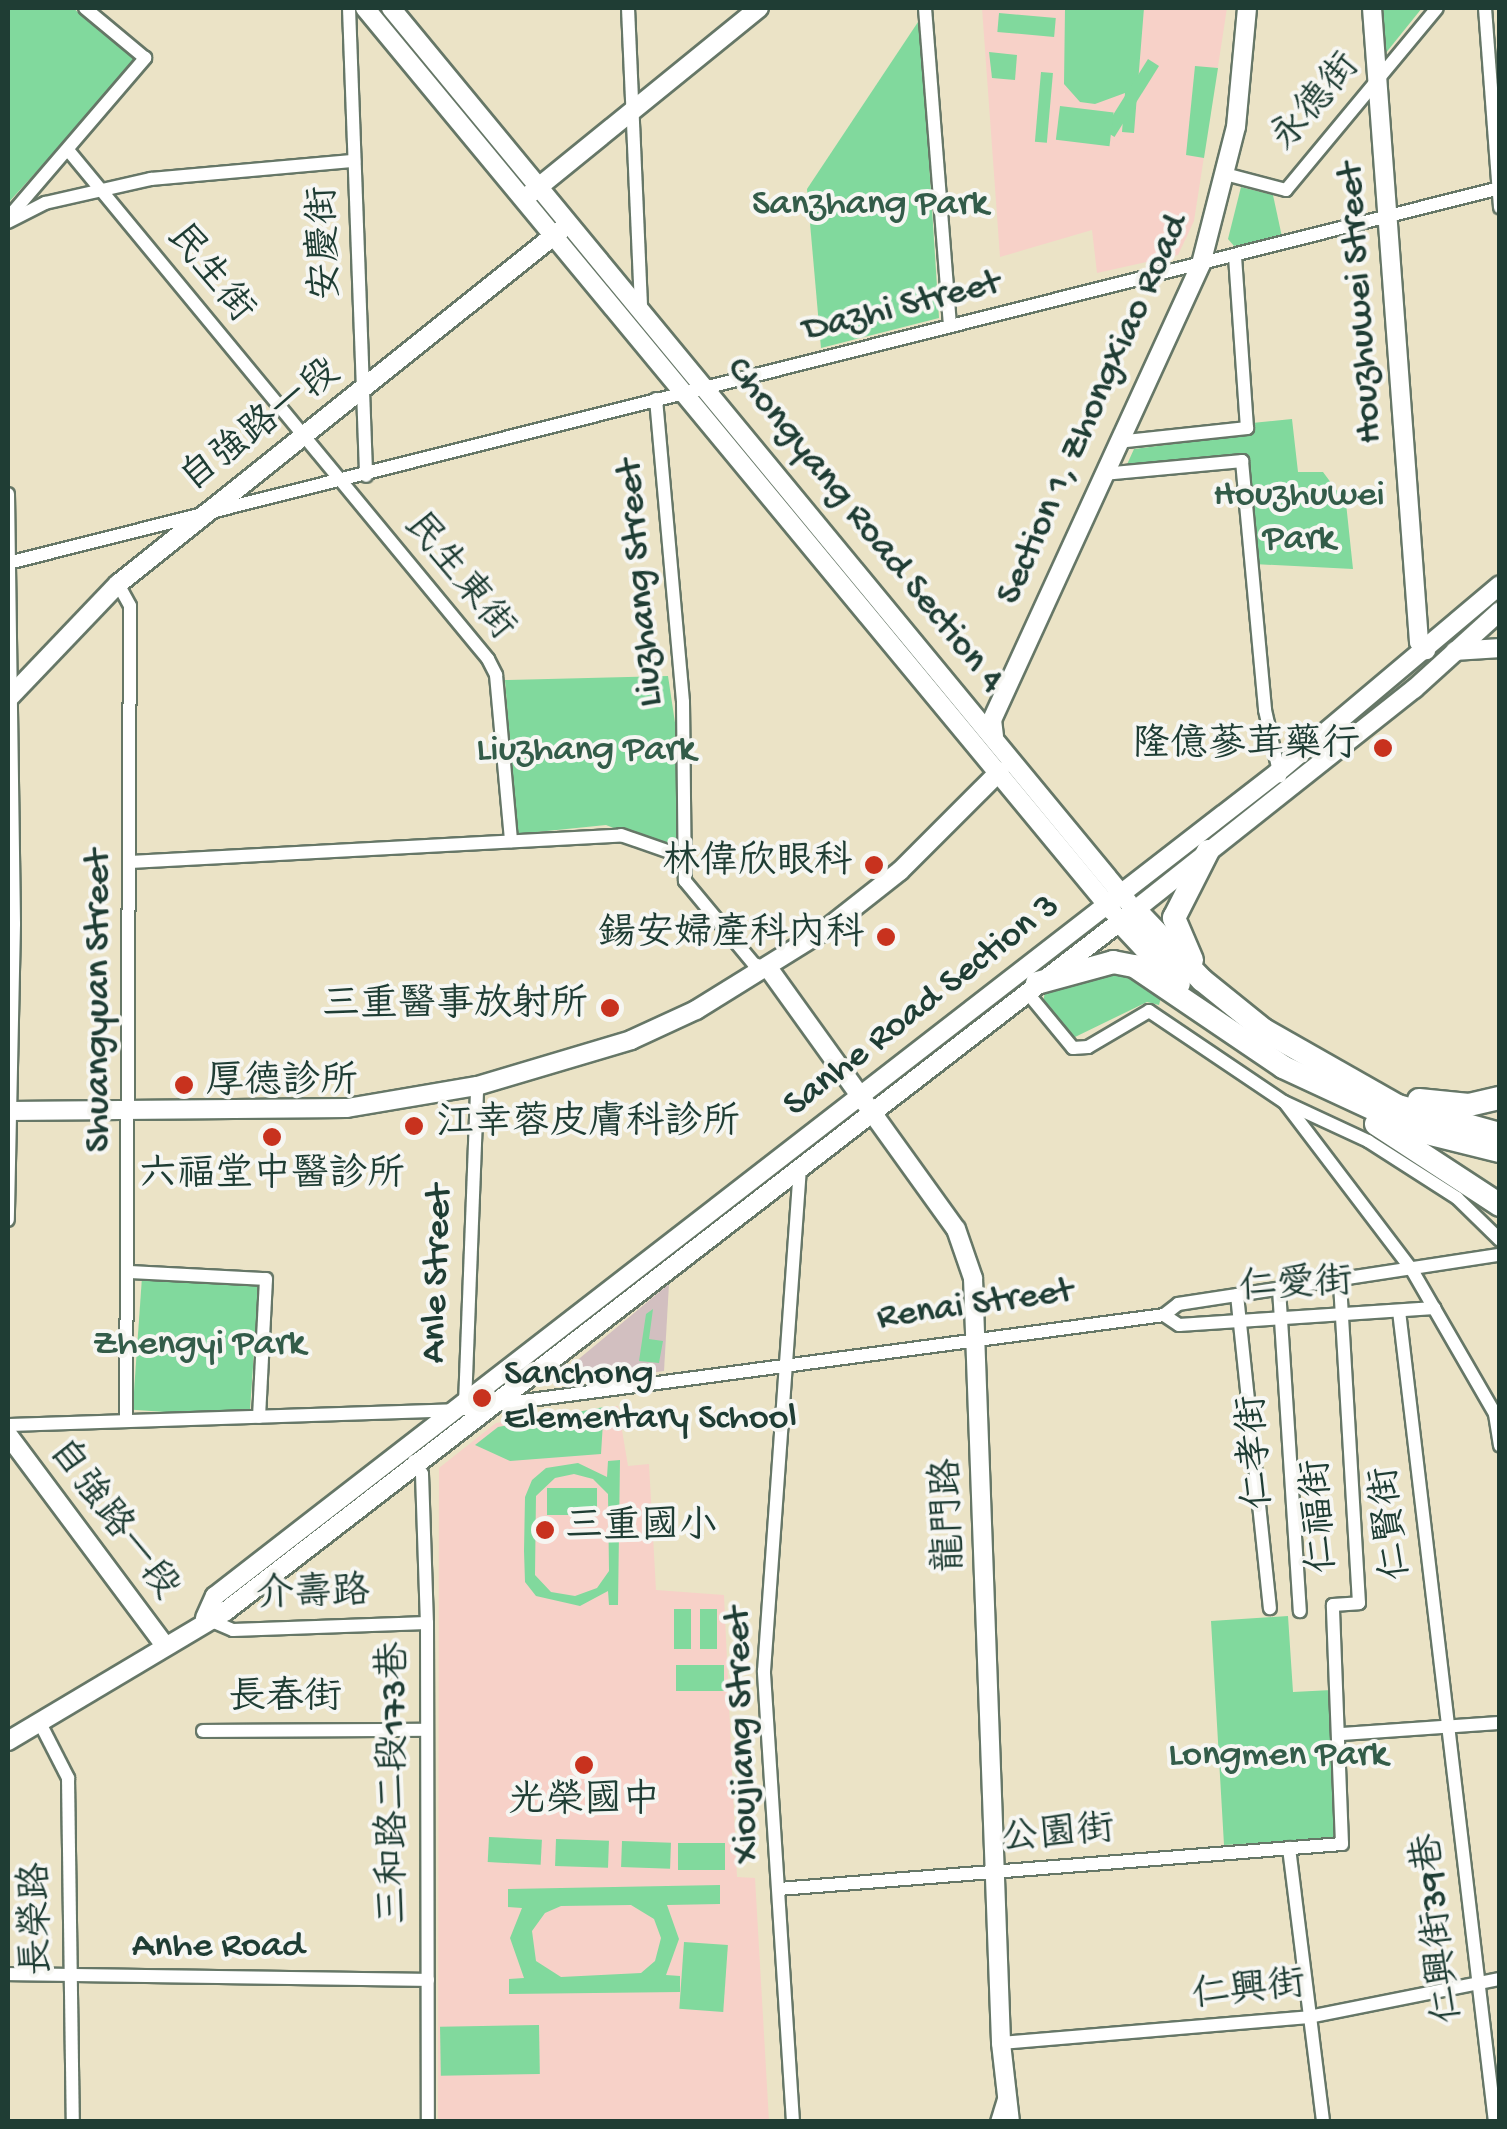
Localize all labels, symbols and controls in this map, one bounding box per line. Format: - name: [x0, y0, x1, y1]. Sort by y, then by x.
- street label: 永德街: [1264, 46, 1372, 162]
- street label: Houzhuwei Street: [1329, 161, 1395, 445]
- park label: Sanzhang Park: [752, 183, 988, 229]
- street label: 安慶街: [303, 185, 353, 301]
- street label: Section 1, Zhongxiao Road: [987, 208, 1201, 612]
- street label: 民生街: [154, 216, 262, 334]
- street label: Dazhi Street: [799, 261, 1005, 355]
- street label: Chongyang Road Section 4: [714, 349, 1014, 703]
- street label: 自強路一段: [173, 352, 351, 504]
- street label: Liuzhang Street: [608, 457, 676, 709]
- park label: Houzhuwei Park: [1213, 474, 1385, 564]
- street label: 民生東街: [391, 505, 523, 651]
- place label: 隆億蔘茸藥行: [1132, 725, 1360, 771]
- park label: Liuzhang Park: [476, 729, 696, 775]
- marker: 隆億蔘茸藥行: [1370, 735, 1396, 761]
- place label: 林偉欣眼科: [662, 842, 852, 888]
- street label: Shuangyuan Street: [77, 850, 123, 1152]
- marker: 林偉欣眼科: [861, 852, 887, 878]
- street label: Sanhe Road Section 3: [776, 885, 1070, 1129]
- place label: 鍚安婦產科內科: [598, 914, 864, 960]
- marker: 鍚安婦產科內科: [873, 924, 899, 950]
- place label: 三重醫事放射所: [322, 985, 588, 1031]
- marker: 三重醫事放射所: [597, 995, 623, 1021]
- place label: 厚德診所: [206, 1062, 358, 1108]
- marker: 厚德診所: [171, 1072, 197, 1098]
- place label: 江幸蓉皮膚科診所: [436, 1103, 740, 1149]
- marker: 江幸蓉皮膚科診所: [401, 1113, 427, 1139]
- marker: 六福堂中醫診所: [259, 1124, 285, 1150]
- place label: 六福堂中醫診所: [139, 1155, 405, 1201]
- street label: Anle Street: [413, 1184, 465, 1364]
- street label: 仁愛街: [1238, 1262, 1354, 1314]
- street label: Renai Street: [874, 1270, 1076, 1342]
- park label: Zhengyi Park: [93, 1323, 305, 1369]
- place label: Sanchong Elementary School: [504, 1353, 797, 1442]
- marker: Sanchong Elementary School: [469, 1385, 495, 1411]
- street label: 仁孝街: [1232, 1394, 1286, 1510]
- street label: 自強路一段: [36, 1431, 186, 1611]
- street label: 龍門路: [927, 1457, 977, 1573]
- street label: 仁福街: [1296, 1458, 1350, 1574]
- street label: 仁賢街: [1364, 1464, 1424, 1582]
- place label: 三重國小: [565, 1507, 717, 1553]
- marker: 三重國小: [534, 1519, 556, 1541]
- street label: 介壽路: [255, 1572, 371, 1622]
- street label: Xioujiang Street: [717, 1606, 771, 1864]
- street label: 三和路二段173巷: [374, 1642, 420, 1924]
- street label: 長春街: [228, 1678, 342, 1724]
- park label: Longmen Park: [1168, 1734, 1388, 1780]
- marker: 光榮國中: [573, 1754, 595, 1776]
- place label: 光榮國中: [508, 1781, 660, 1827]
- street label: 公園街: [999, 1809, 1117, 1865]
- street label: 仁興街39巷: [1407, 1831, 1475, 2025]
- street label: 長榮路: [16, 1862, 64, 1976]
- street label: Anhe Road: [132, 1925, 304, 1971]
- street label: 仁興街: [1190, 1964, 1308, 2022]

